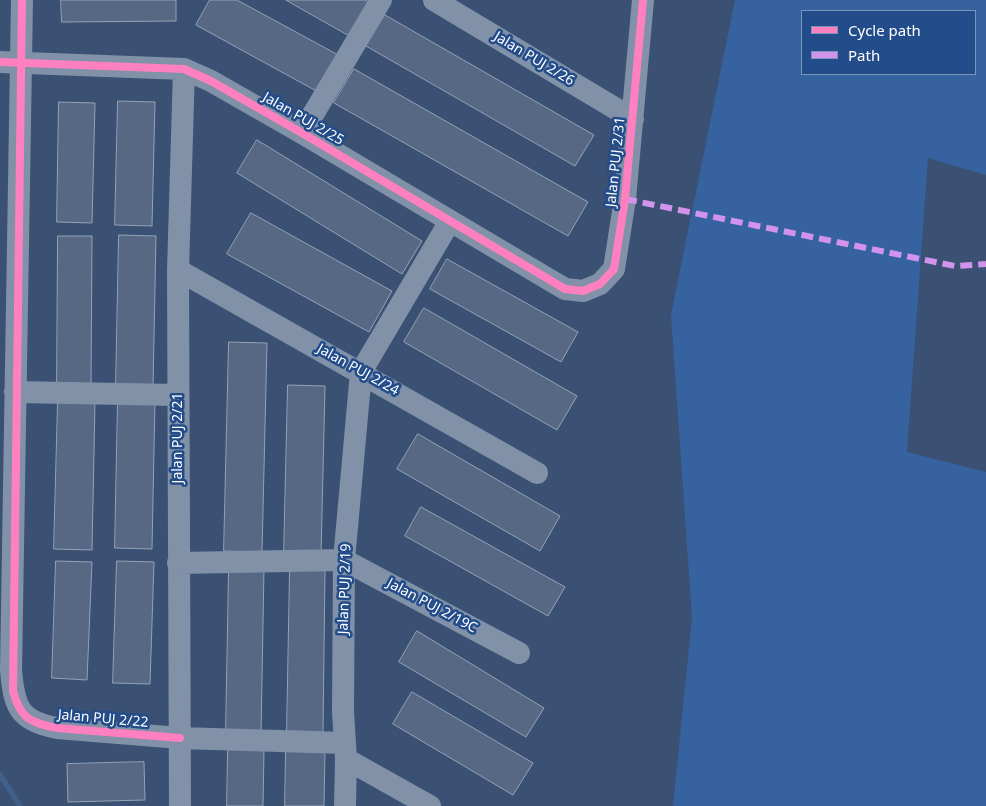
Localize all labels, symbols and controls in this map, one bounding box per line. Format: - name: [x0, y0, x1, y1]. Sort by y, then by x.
- legend: [801, 10, 976, 75]
- text: Cycle path: [848, 20, 921, 40]
- street label: Jalan PUJ 2/26: [491, 28, 577, 90]
- text: Path: [848, 45, 880, 65]
- street label: Jalan PUJ 2/25: [259, 89, 347, 149]
- street label: Jalan PUJ 2/31: [603, 116, 629, 208]
- street label: Jalan PUJ 2/24: [314, 341, 402, 399]
- street label: Jalan PUJ 2/21: [170, 393, 186, 483]
- street label: Jalan PUJ 2/19: [335, 543, 355, 635]
- street label: Jalan PUJ 2/19C: [384, 575, 480, 637]
- street label: Jalan PUJ 2/22: [57, 707, 149, 731]

